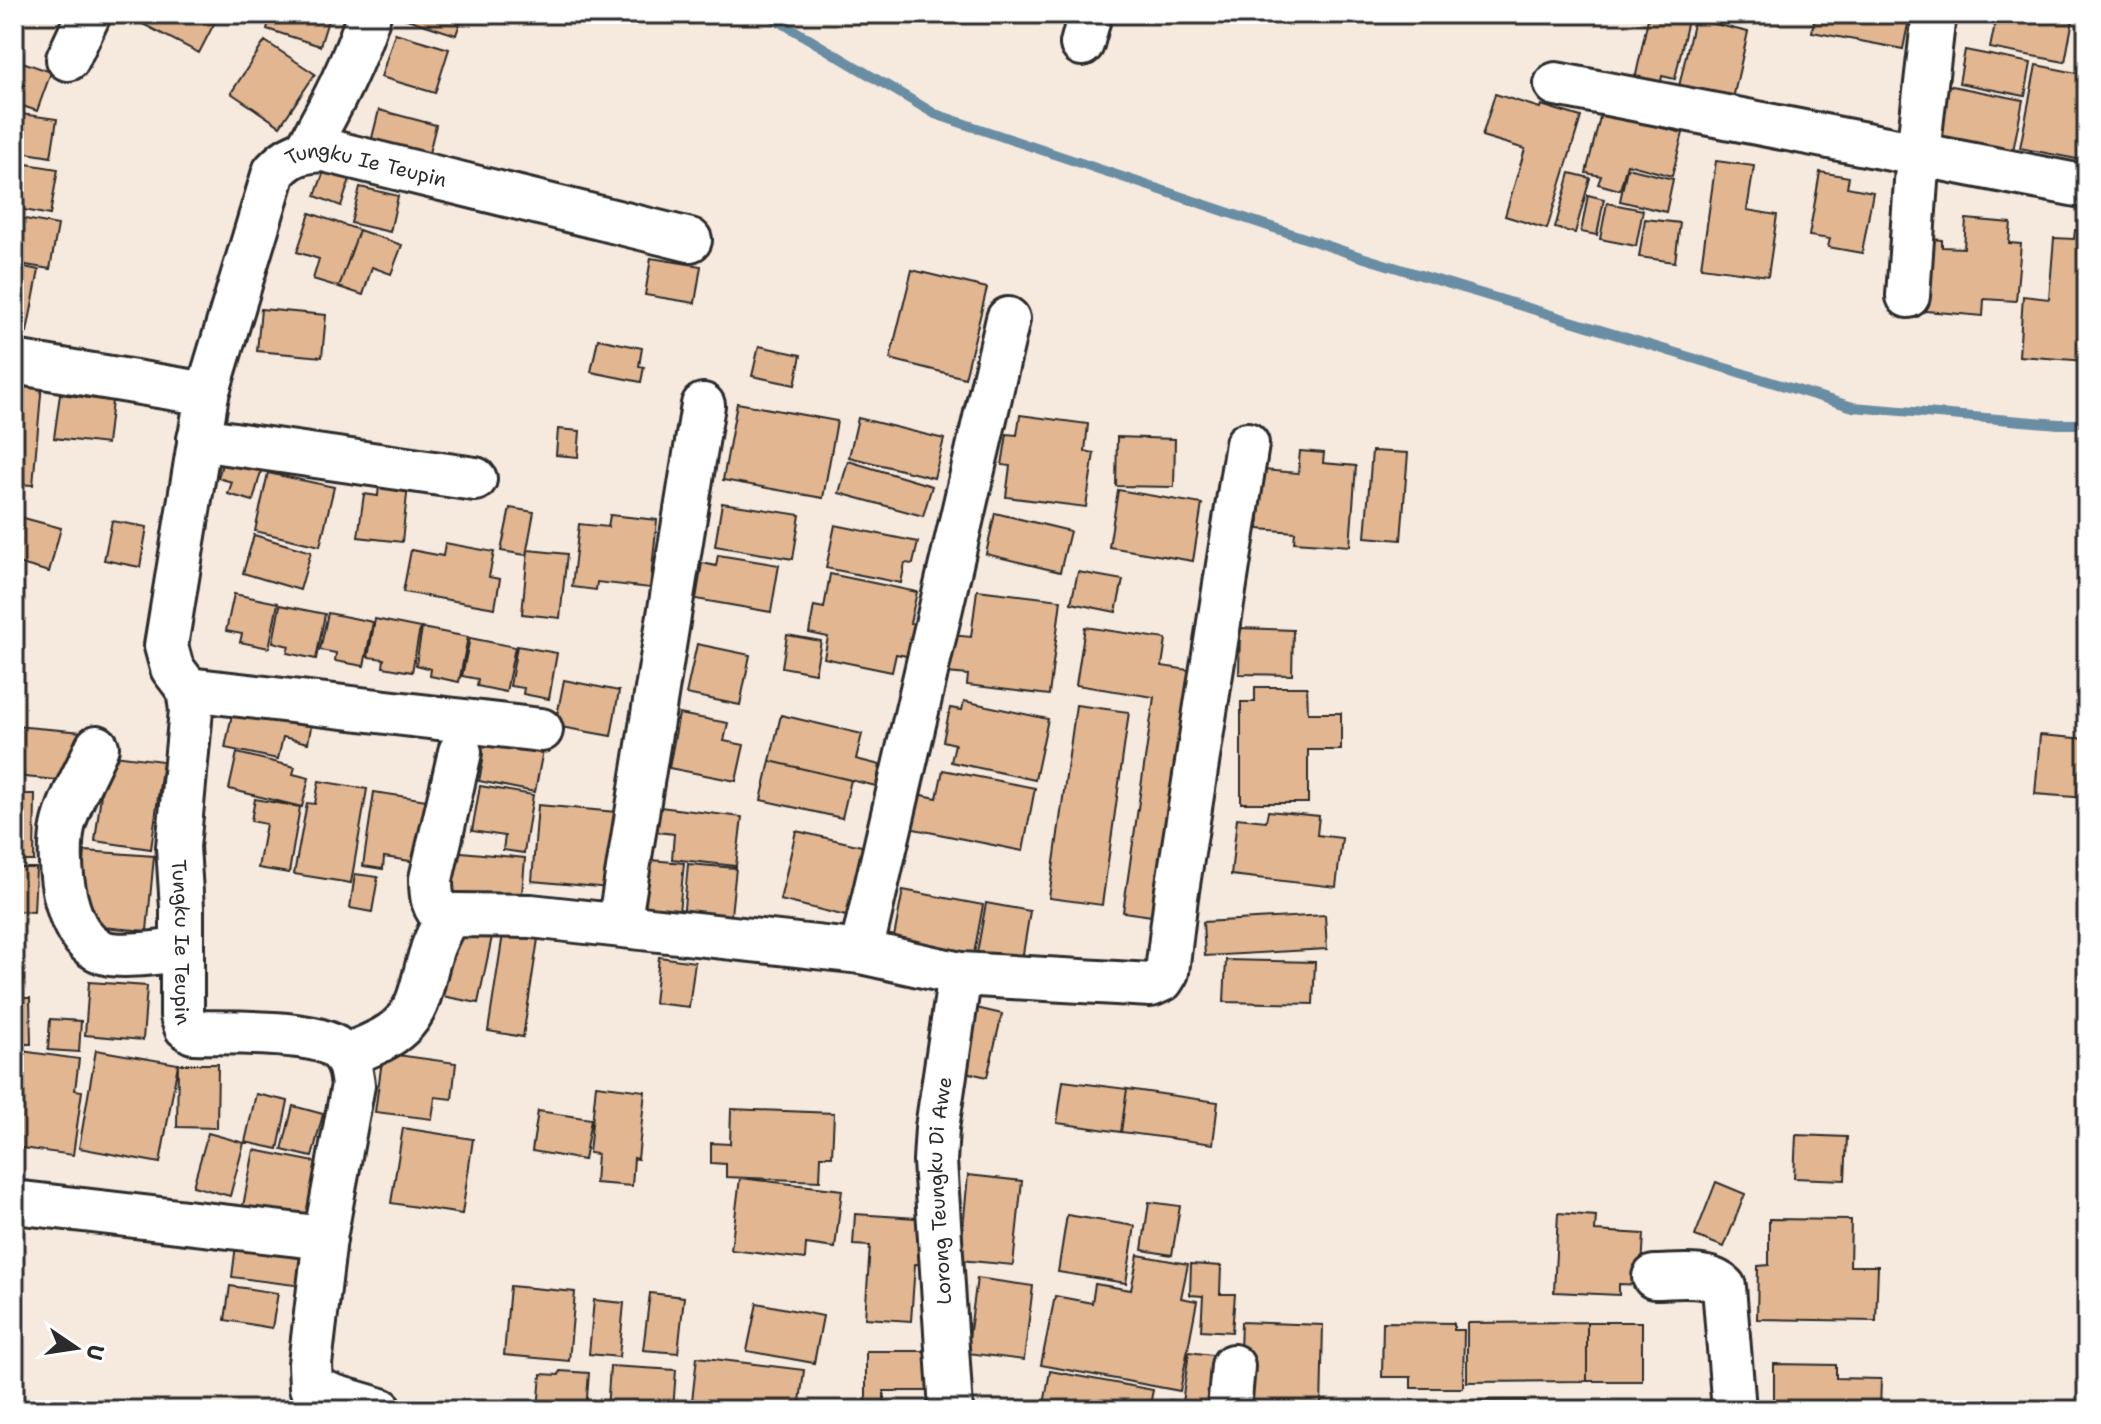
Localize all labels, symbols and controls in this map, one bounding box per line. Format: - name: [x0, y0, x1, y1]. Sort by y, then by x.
- street label: Tungku Ie Teupin: [280, 136, 449, 193]
- street label: Tungku Ie Teupin: [166, 859, 197, 1028]
- street label: Lorong Teungku Di Awe: [922, 1075, 958, 1305]
- north arrow: [36, 1308, 116, 1388]
- text: U: [79, 1342, 111, 1363]

